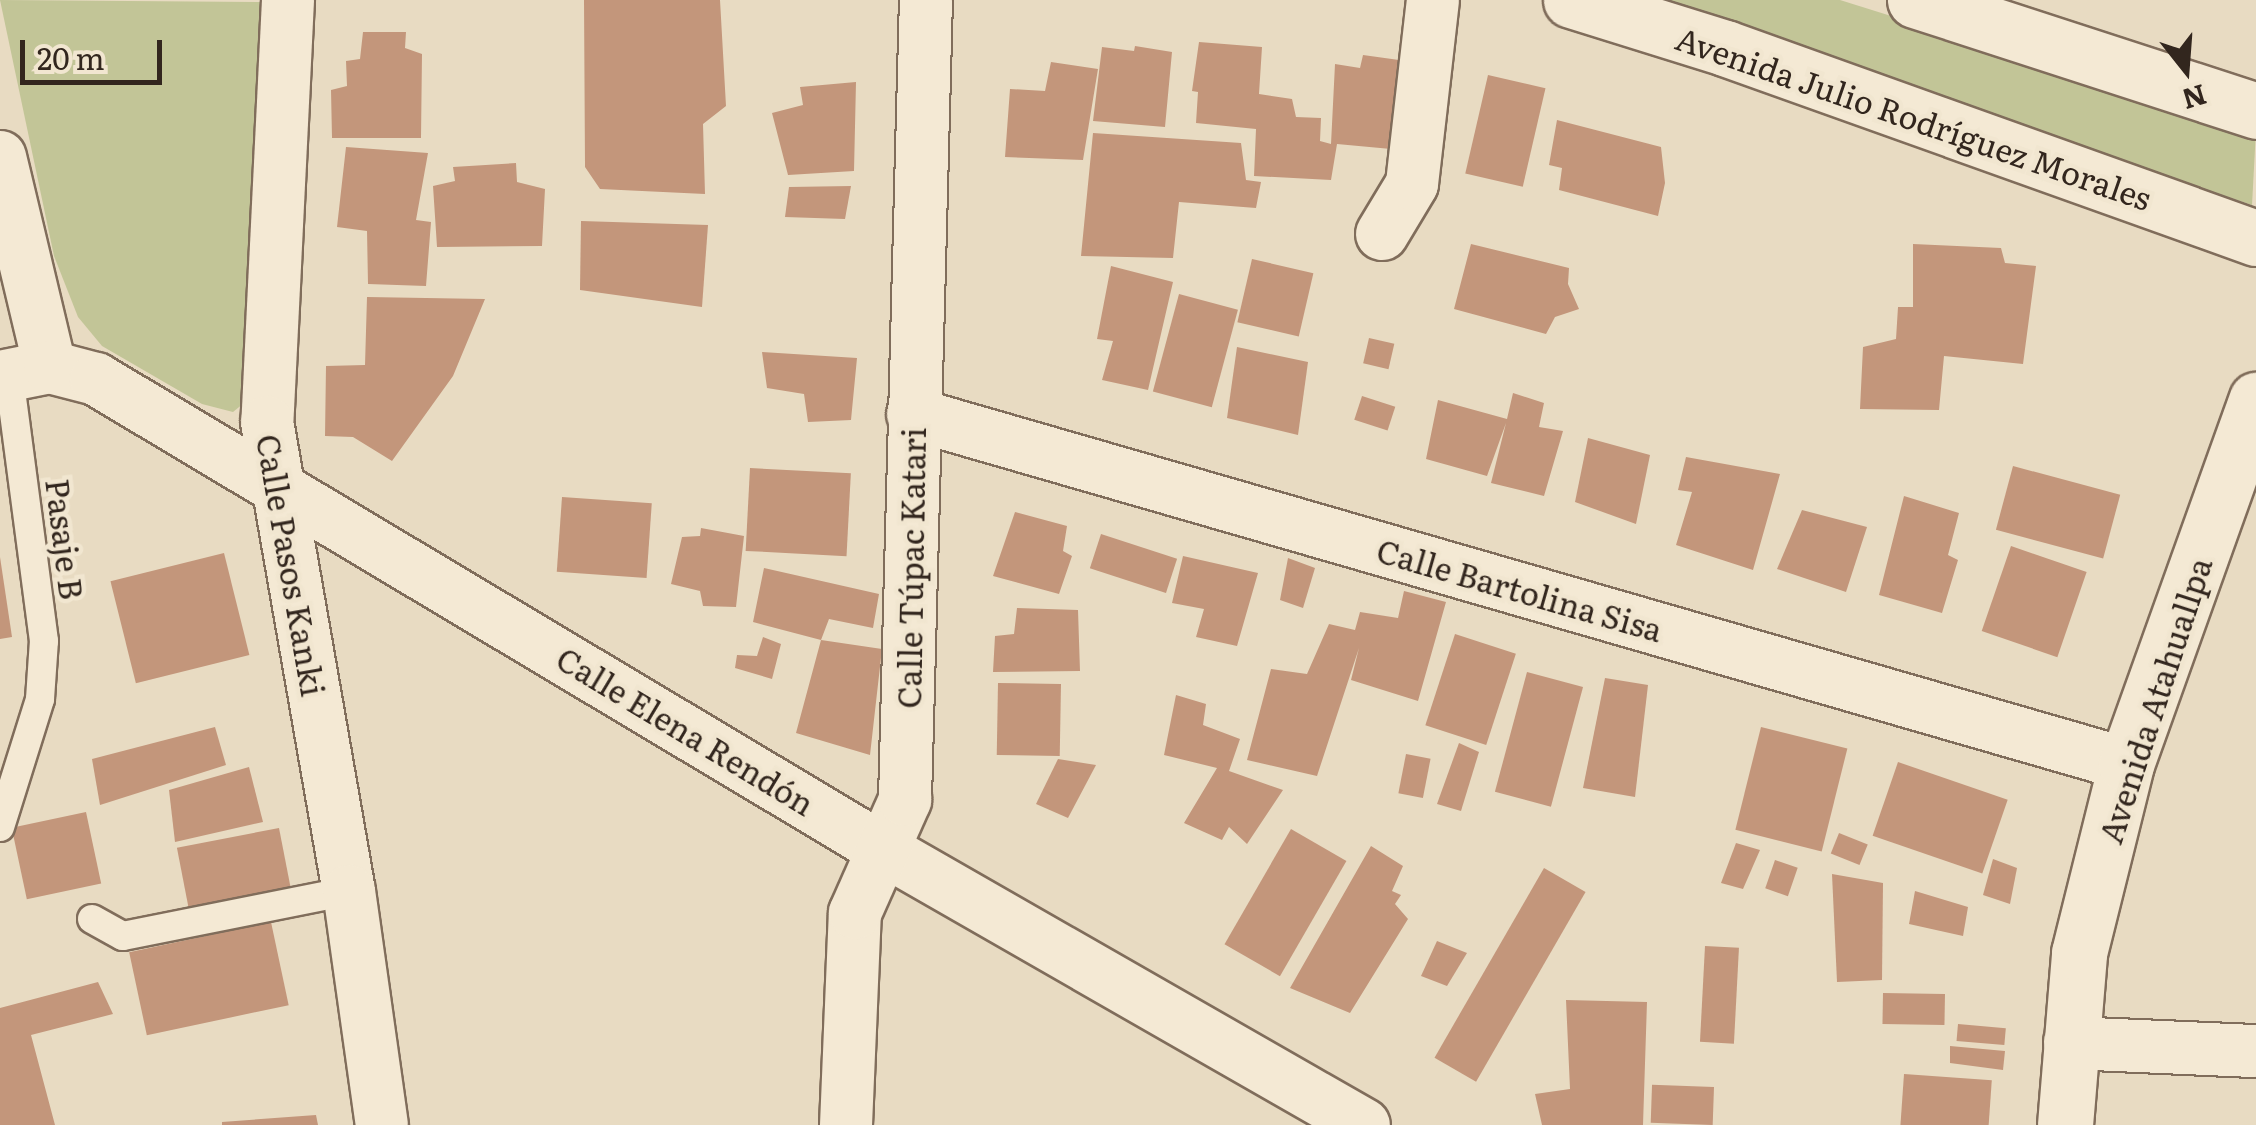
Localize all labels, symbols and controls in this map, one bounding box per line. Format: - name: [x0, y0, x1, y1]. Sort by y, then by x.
- street label: Avenida Julio Rodríguez Morales: [1671, 17, 2157, 217]
- scale bar: [25, 20, 168, 82]
- north arrow: [2136, 20, 2236, 120]
- text: 20 m: [37, 35, 105, 79]
- text: N: [2177, 75, 2212, 122]
- street label: Calle Túpac Katari: [888, 427, 932, 709]
- street label: Calle Pasos Kanki: [250, 431, 334, 699]
- street label: Pasaje B: [40, 476, 92, 602]
- street label: Calle Bartolina Sisa: [1373, 530, 1667, 648]
- street label: Avenida Atahuallpa: [2090, 552, 2218, 848]
- street label: Calle Elena Rendón: [550, 638, 822, 822]

